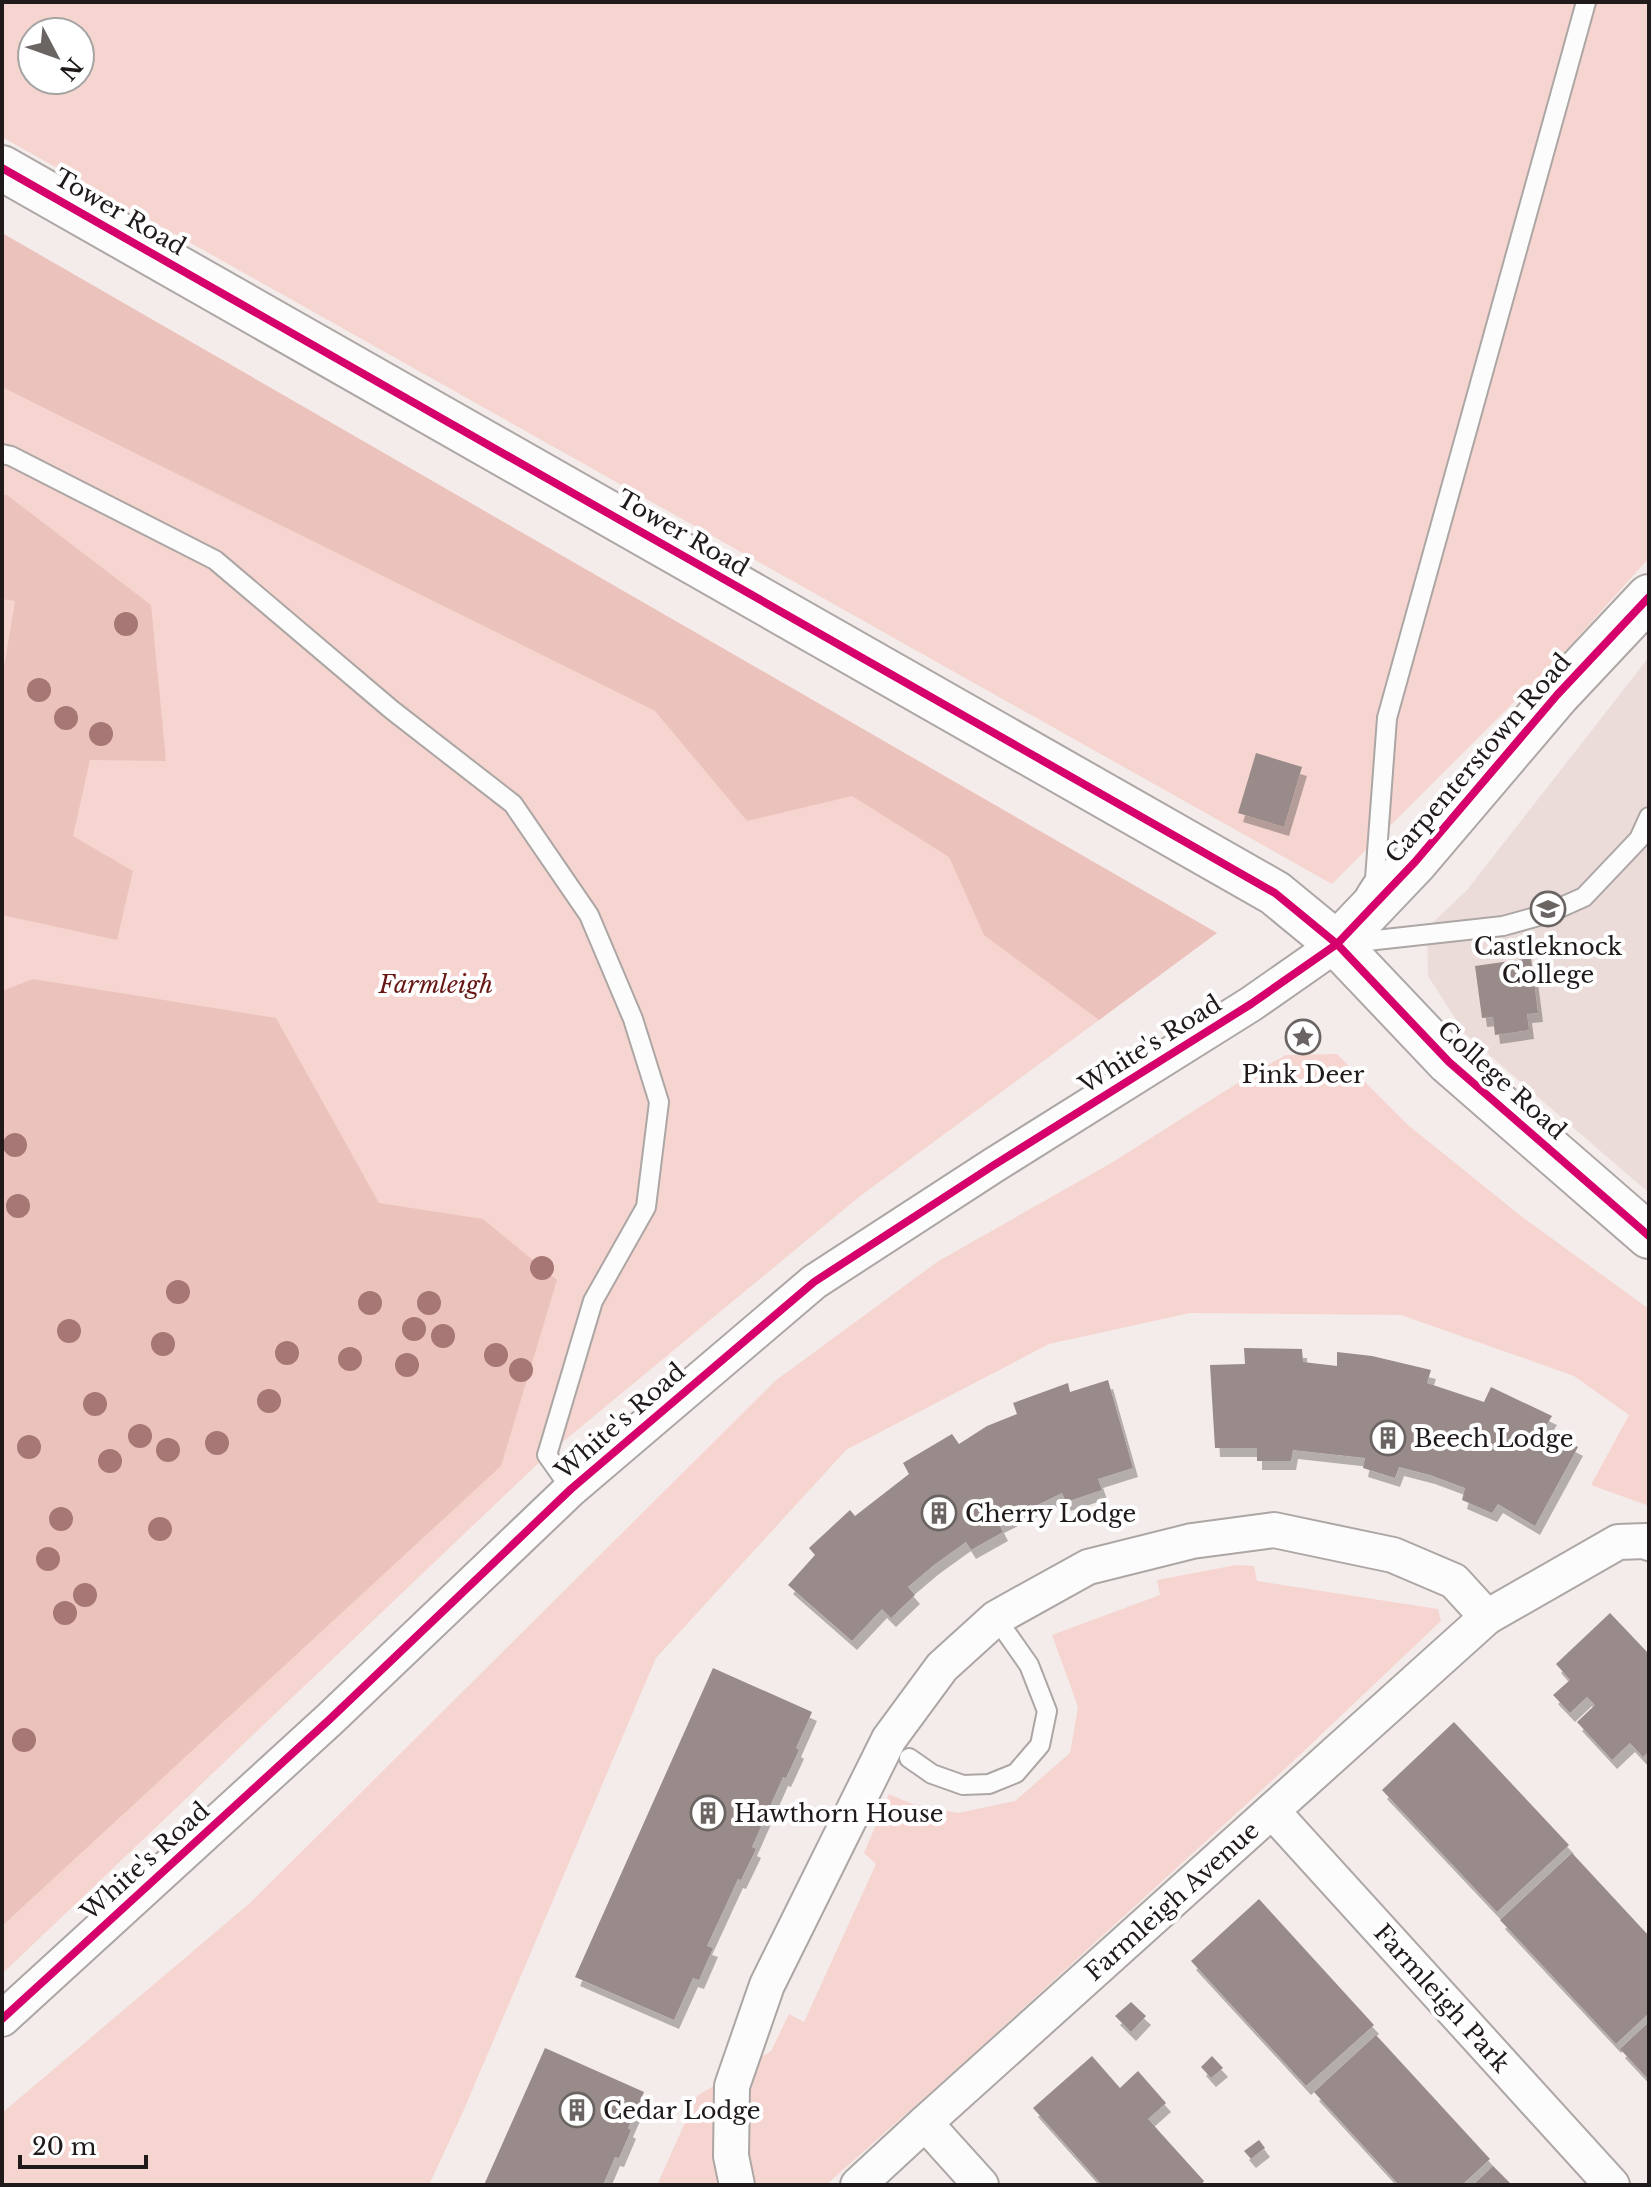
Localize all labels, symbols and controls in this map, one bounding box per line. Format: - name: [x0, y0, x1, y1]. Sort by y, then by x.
- north arrow: [16, 16, 96, 96]
- text: N: [54, 52, 88, 86]
- street label: Tower Road: [49, 163, 191, 261]
- street label: Tower Road: [612, 484, 754, 582]
- street label: Carpenterstown Road: [1379, 647, 1577, 869]
- school or university icon: Castleknock College: [1529, 890, 1567, 928]
- place label: Castleknock College: [1474, 932, 1623, 989]
- park label: Farmleigh: [378, 970, 493, 999]
- street label: White's Road: [1073, 989, 1227, 1100]
- street label: College Road: [1432, 1015, 1572, 1145]
- place icon: Pink Deer: [1284, 1018, 1322, 1056]
- place label: Pink Deer: [1242, 1060, 1365, 1089]
- street label: White's Road: [548, 1357, 691, 1486]
- building icon: Beech Lodge: [1369, 1419, 1407, 1457]
- place label: Beech Lodge: [1414, 1424, 1574, 1453]
- building icon: Cherry Lodge: [920, 1494, 958, 1532]
- place label: Cherry Lodge: [965, 1499, 1136, 1528]
- building icon: Hawthorn House: [689, 1794, 727, 1832]
- street label: White's Road: [74, 1796, 215, 1927]
- place label: Hawthorn House: [734, 1799, 944, 1828]
- street label: Farmleigh Avenue: [1079, 1815, 1265, 1987]
- street label: Farmleigh Park: [1368, 1918, 1516, 2078]
- building icon: Cedar Lodge: [558, 2091, 596, 2129]
- place label: Cedar Lodge: [603, 2096, 761, 2125]
- scale bar: [20, 2119, 146, 2169]
- text: 20 m: [32, 2132, 97, 2161]

